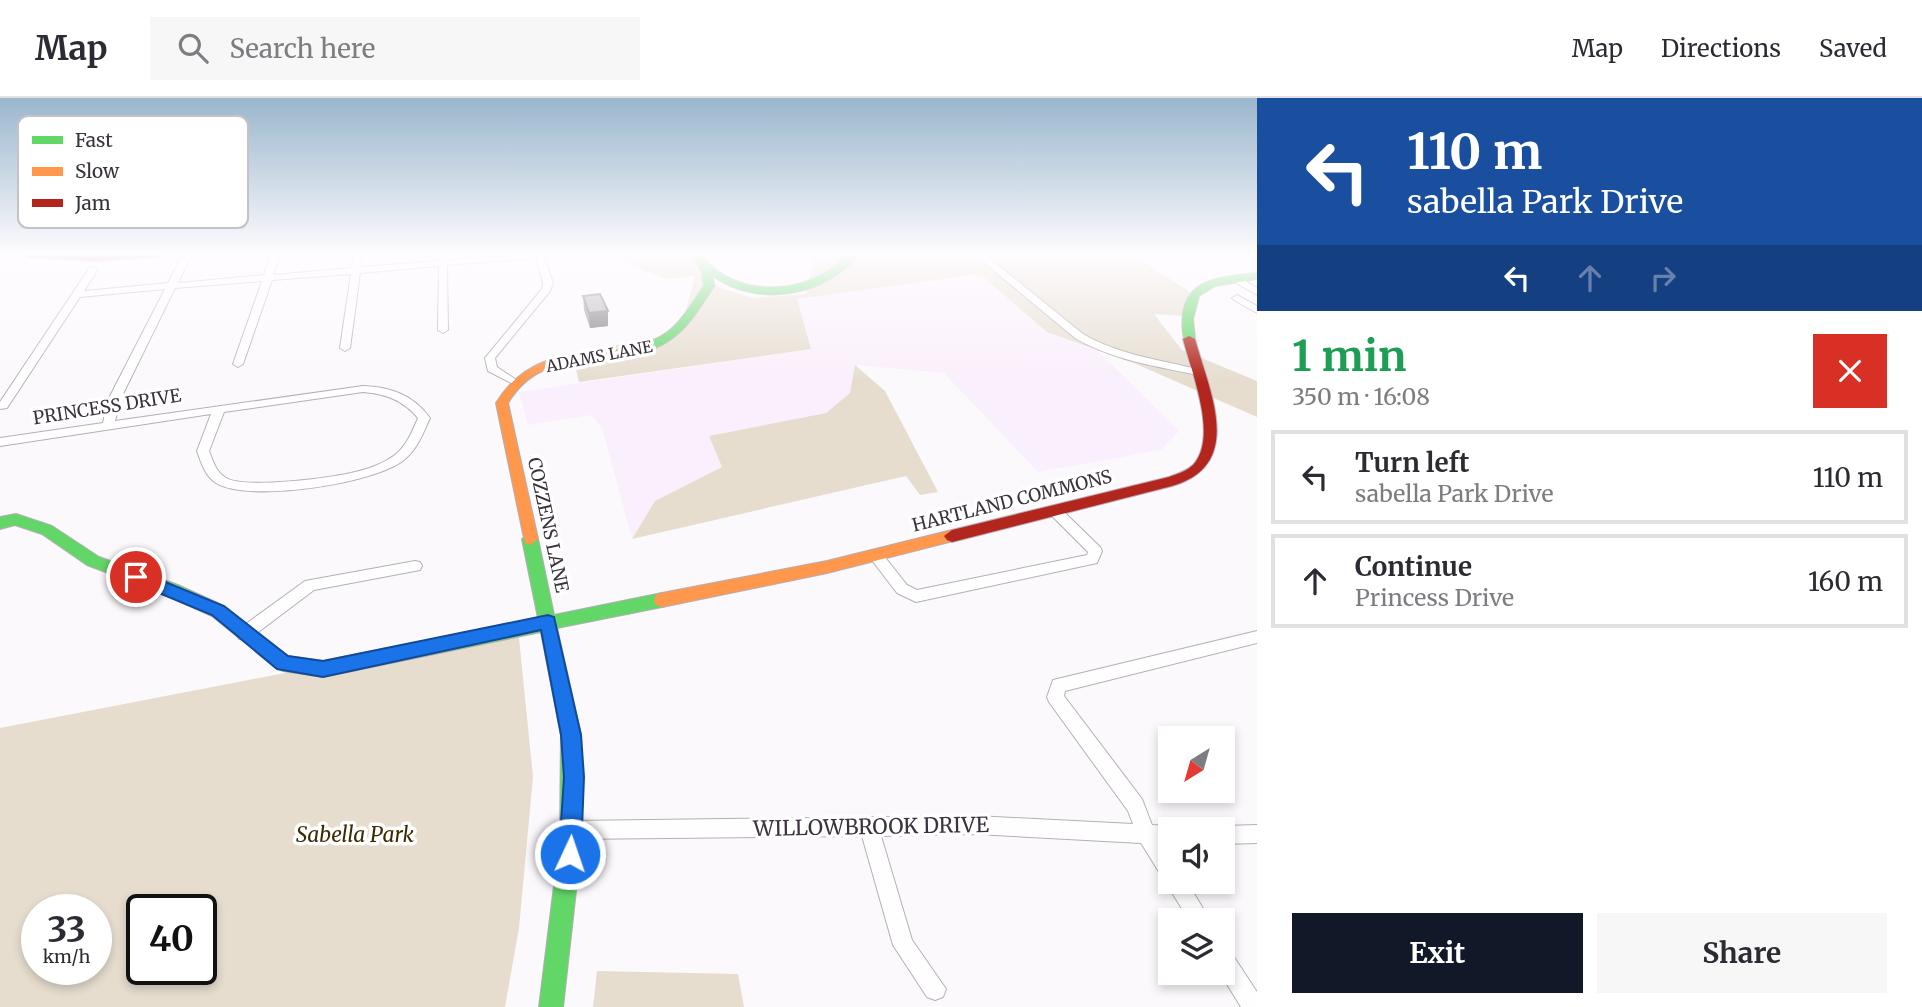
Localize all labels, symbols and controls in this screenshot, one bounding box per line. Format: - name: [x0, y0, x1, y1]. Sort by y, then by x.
- search box: [150, 17, 640, 80]
- text: Map: [35, 28, 108, 69]
- icon: search: [174, 29, 212, 67]
- text: Search here: [230, 32, 375, 65]
- text: Map: [1572, 33, 1623, 64]
- text: Directions: [1661, 33, 1781, 64]
- text: Saved: [1819, 33, 1887, 64]
- legend: [18, 116, 248, 228]
- text: 110 m: [1407, 121, 1542, 182]
- icon: left: [1292, 126, 1383, 217]
- text: Fast: [75, 128, 113, 152]
- text: Slow: [75, 159, 120, 183]
- text: sabella Park Drive: [1407, 182, 1683, 222]
- text: Jam: [74, 191, 111, 215]
- icon: left: [1498, 259, 1536, 297]
- icon: ahead: [1571, 259, 1609, 297]
- icon: right: [1644, 259, 1682, 297]
- text: 1 min: [1292, 330, 1406, 382]
- button: close: [1813, 334, 1887, 408]
- street label: ADAMS LANE: [543, 336, 655, 376]
- text: 350 m · 16:08: [1292, 382, 1430, 411]
- street label: PRINCESS DRIVE: [31, 383, 183, 430]
- text: Turn left: [1355, 446, 1469, 479]
- street label: COZZENS LANE: [523, 455, 574, 595]
- icon: left: [1296, 458, 1334, 496]
- text: 110 m: [1813, 461, 1883, 494]
- street label: HARTLAND COMMONS: [910, 464, 1114, 536]
- text: sabella Park Drive: [1355, 479, 1554, 508]
- pin: [106, 547, 166, 607]
- text: Continue: [1355, 550, 1472, 583]
- icon: arrive: [117, 558, 155, 596]
- icon: ahead: [1296, 562, 1334, 600]
- text: 160 m: [1808, 565, 1883, 598]
- text: Princess Drive: [1355, 583, 1514, 612]
- north arrow: [1158, 726, 1236, 803]
- map controls: [1158, 726, 1235, 985]
- street label: WILLOWBROOK DRIVE: [752, 811, 990, 842]
- position arrow: [533, 817, 607, 891]
- button: sound: [1158, 817, 1235, 894]
- park label: Sabella Park: [296, 821, 415, 848]
- speed limit sign: 40: [126, 894, 217, 985]
- text: 33: [47, 908, 86, 952]
- button: layers: [1158, 908, 1235, 985]
- button: Exit: [1292, 913, 1583, 993]
- button: Share: [1597, 913, 1887, 993]
- text: km/h: [43, 945, 90, 968]

